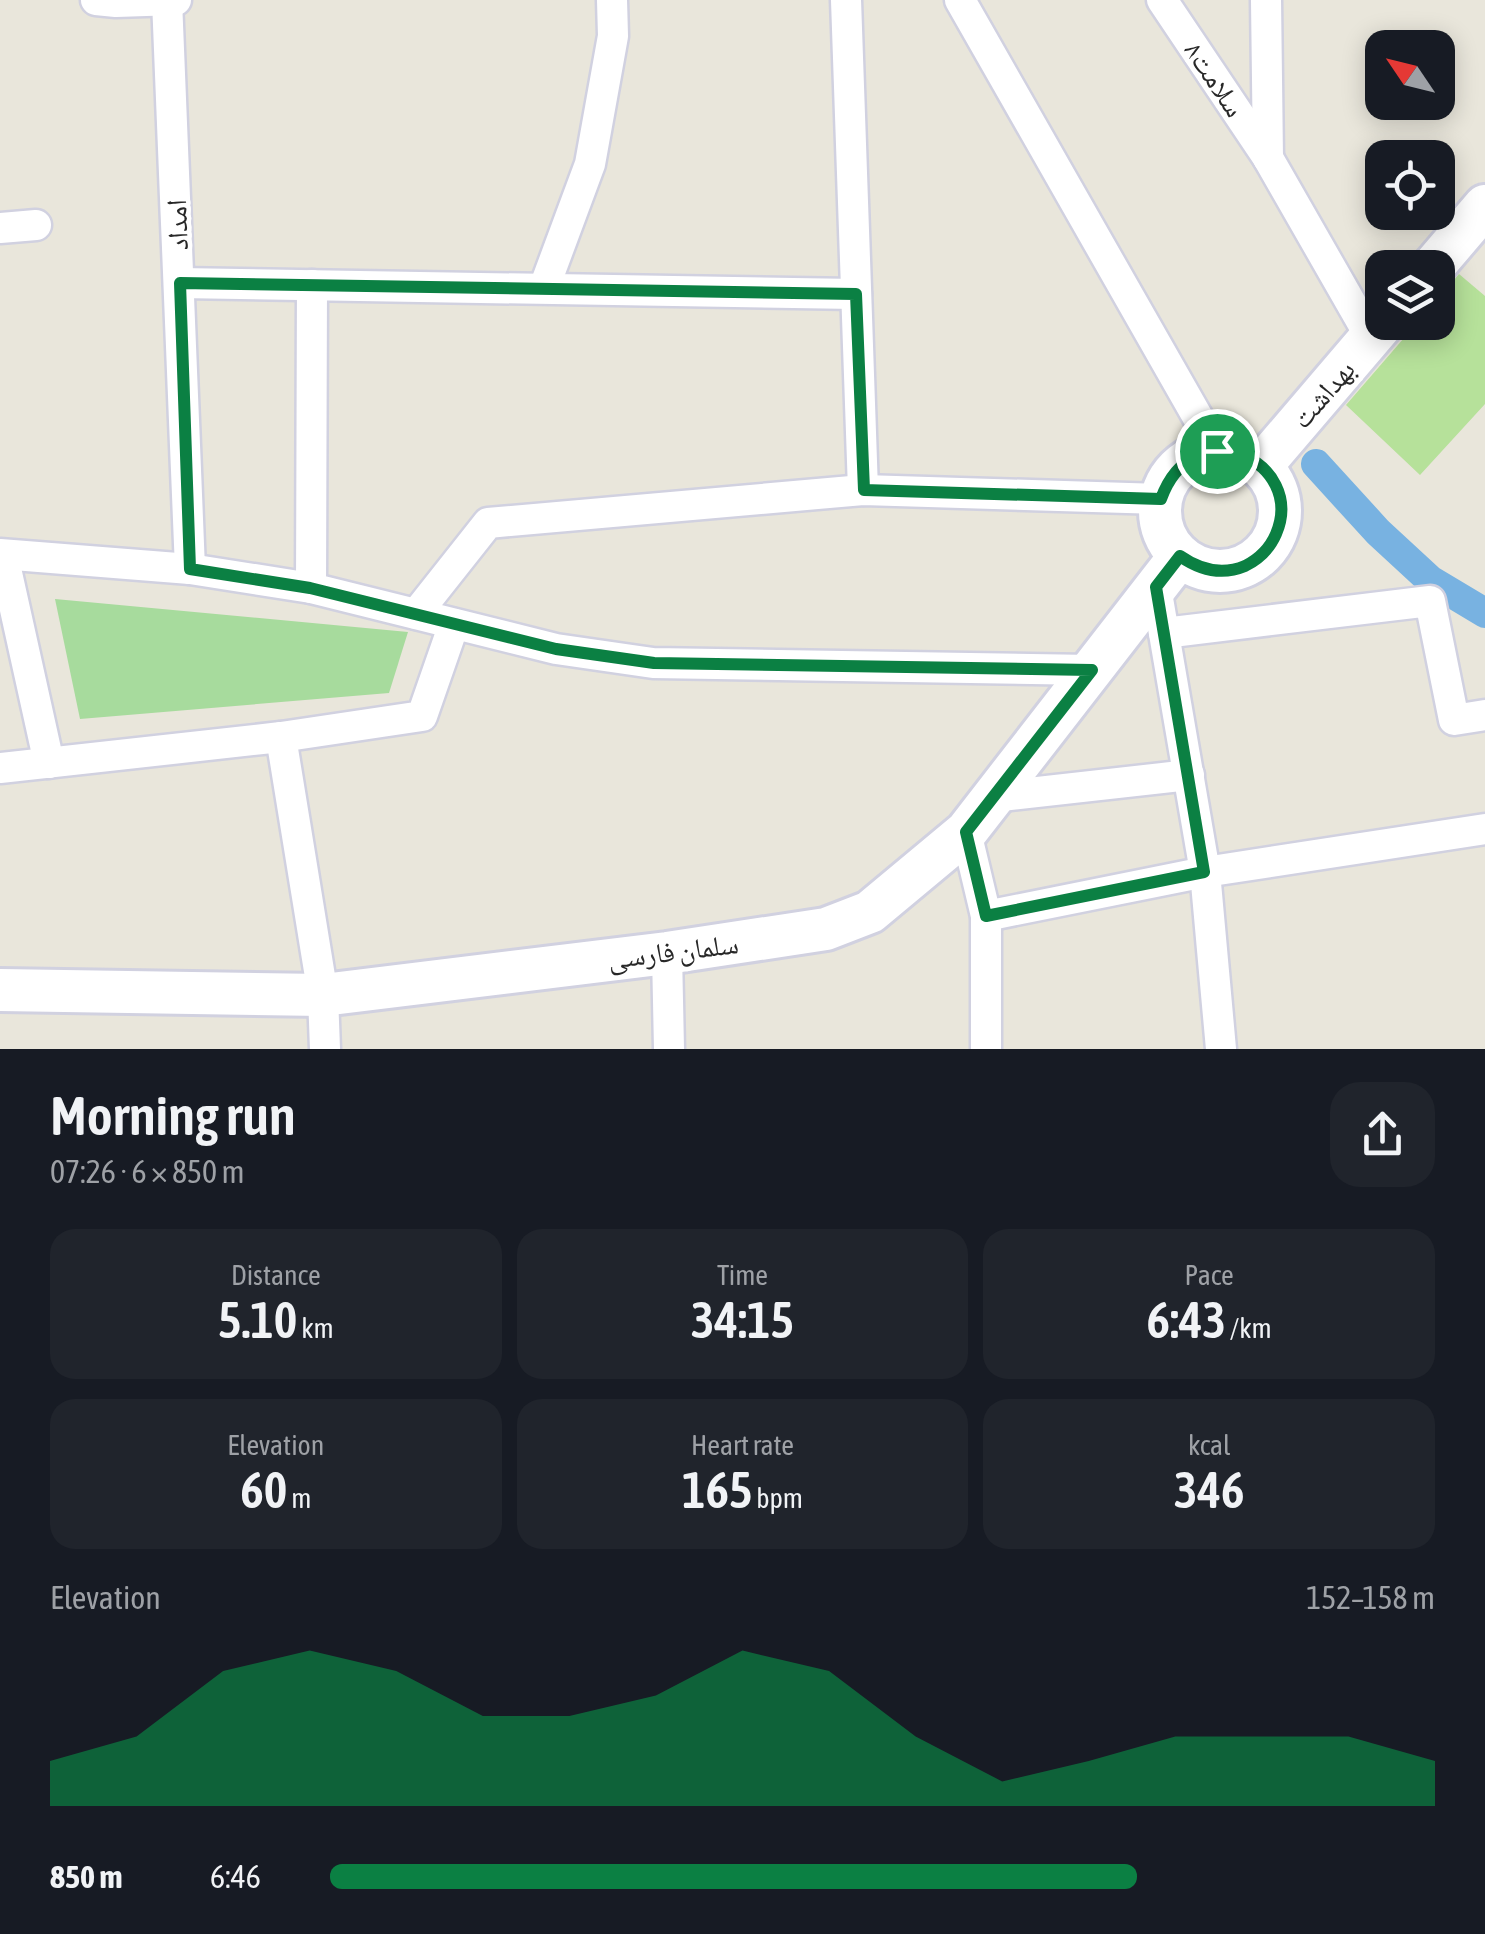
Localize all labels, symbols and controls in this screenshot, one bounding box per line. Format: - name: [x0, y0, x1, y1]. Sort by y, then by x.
- north arrow: [1365, 30, 1455, 120]
- map controls: [1365, 30, 1455, 340]
- street label: سلامت۸: [1178, 35, 1252, 123]
- button: locate: [1365, 140, 1455, 230]
- street label: امداد: [160, 199, 194, 251]
- button: layers: [1365, 250, 1455, 340]
- street label: بهداشت: [1285, 353, 1361, 435]
- pin: [1175, 409, 1260, 494]
- icon: arrive: [1190, 424, 1245, 479]
- street label: سلمان فارسی: [606, 927, 740, 977]
- button: share: [1330, 1082, 1435, 1187]
- text: Morning run: [50, 1084, 296, 1147]
- text: 07:26 · 6 × 850 m: [50, 1153, 244, 1190]
- text: Distance: [231, 1259, 321, 1291]
- text: Time: [717, 1259, 768, 1291]
- text: Pace: [1185, 1259, 1234, 1291]
- text: 5.10: [218, 1291, 297, 1349]
- text: 34:15: [691, 1291, 794, 1349]
- text: 6:43: [1147, 1291, 1226, 1349]
- text: km: [297, 1312, 334, 1344]
- text: /km: [1226, 1312, 1272, 1344]
- text: Elevation: [227, 1429, 324, 1461]
- text: Heart rate: [691, 1429, 794, 1461]
- text: kcal: [1188, 1429, 1230, 1461]
- text: 60: [240, 1461, 287, 1519]
- text: 165: [682, 1461, 752, 1519]
- text: 346: [1174, 1461, 1244, 1519]
- text: m: [287, 1482, 311, 1514]
- text: bpm: [752, 1482, 803, 1514]
- text: Elevation: [50, 1579, 161, 1616]
- text: 152–158 m: [1306, 1579, 1435, 1616]
- text: 850 m: [50, 1858, 123, 1895]
- text: 6:46: [210, 1858, 261, 1895]

